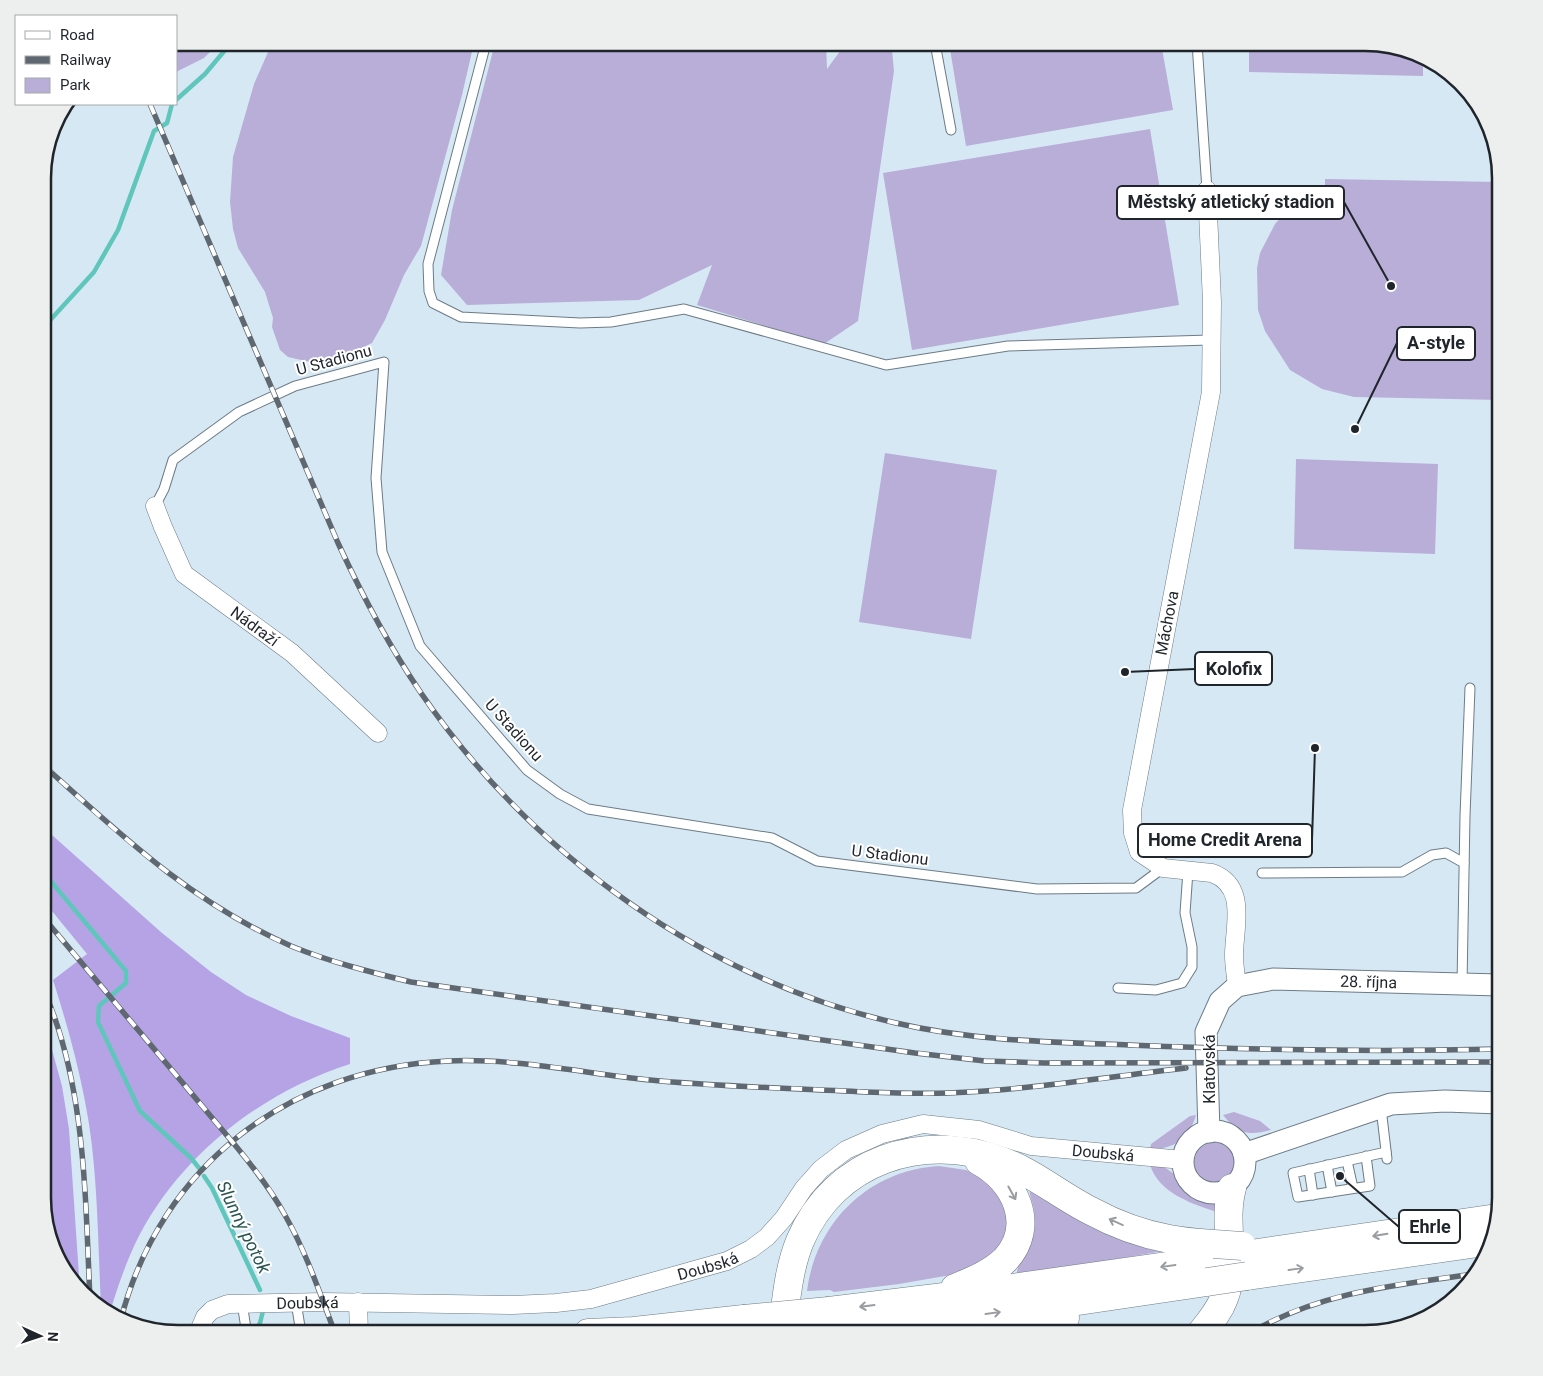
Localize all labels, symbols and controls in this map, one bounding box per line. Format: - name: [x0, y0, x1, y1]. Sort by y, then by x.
- legend: [15, 15, 178, 105]
- text: Road: [60, 26, 94, 44]
- text: Railway: [60, 51, 111, 69]
- text: Park: [60, 76, 91, 94]
- callout: Městský atletický stadion: [1117, 186, 1344, 219]
- text: Městský atletický stadion: [1128, 191, 1334, 212]
- callout: A-style: [1397, 327, 1475, 360]
- text: A-style: [1407, 332, 1465, 353]
- street label: U Stadionu: [294, 341, 374, 379]
- street label: Máchova: [1151, 589, 1183, 657]
- street label: Nádraží: [227, 602, 284, 650]
- callout: Kolofix: [1195, 652, 1272, 685]
- text: Kolofix: [1206, 658, 1263, 679]
- street label: U Stadionu: [481, 695, 547, 765]
- callout: Home Credit Arena: [1138, 824, 1312, 857]
- text: Home Credit Arena: [1148, 829, 1302, 850]
- street label: U Stadionu: [850, 841, 930, 869]
- street label: 28. října: [1340, 971, 1397, 992]
- street label: Klatovská: [1200, 1034, 1219, 1104]
- street label: Doubská: [1071, 1140, 1135, 1165]
- water label: Slunný potok: [213, 1177, 276, 1278]
- one-way arrow: [1007, 1185, 1017, 1200]
- callout: Ehrle: [1399, 1210, 1460, 1243]
- text: Ehrle: [1409, 1216, 1451, 1237]
- one-way arrow: [1109, 1217, 1124, 1227]
- one-way arrow: [1372, 1230, 1388, 1240]
- street label: Doubská: [675, 1247, 741, 1284]
- one-way arrow: [1160, 1261, 1176, 1271]
- one-way arrow: [1287, 1264, 1303, 1274]
- street label: Doubská: [276, 1292, 339, 1312]
- one-way arrow: [859, 1301, 875, 1311]
- one-way arrow: [985, 1308, 1001, 1318]
- north arrow: [15, 1311, 65, 1361]
- text: N: [45, 1331, 61, 1342]

